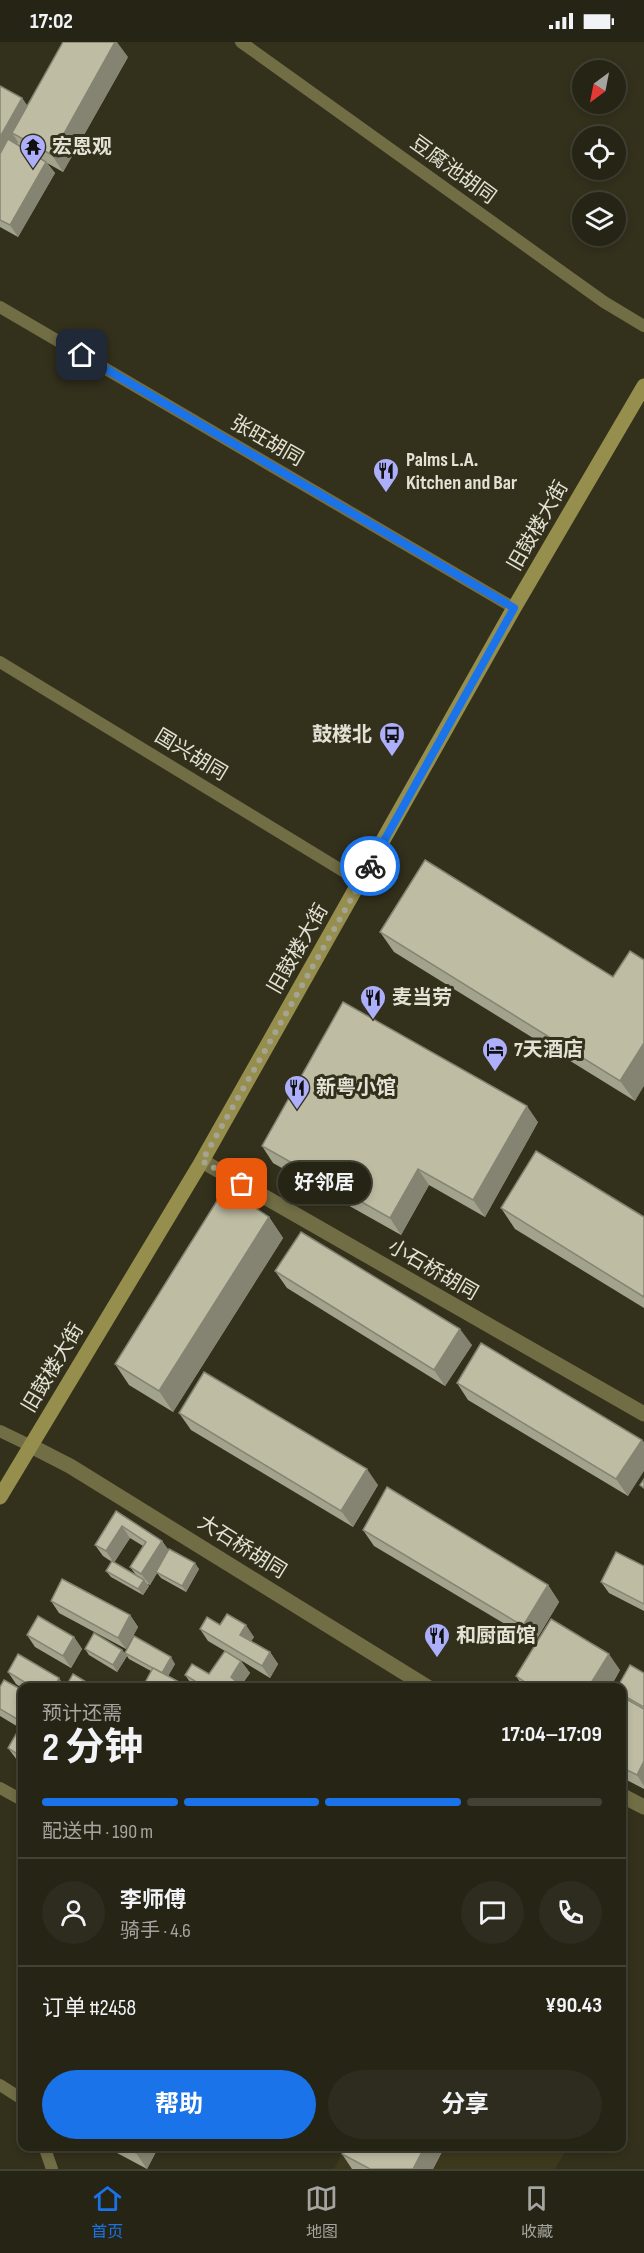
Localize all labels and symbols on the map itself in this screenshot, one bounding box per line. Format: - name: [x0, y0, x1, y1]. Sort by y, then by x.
- north arrow: [572, 60, 626, 114]
- street label: 豆腐池胡同: [405, 131, 501, 209]
- temple icon: 宏恩观: [18, 132, 48, 170]
- place label: 宏恩观: [52, 135, 112, 159]
- pin: [56, 329, 107, 380]
- street label: 张旺胡同: [226, 411, 308, 471]
- place label: Palms L.A. Kitchen and Bar: [406, 448, 517, 495]
- restaurant icon: Palms L.A. Kitchen and Bar: [371, 456, 401, 494]
- street label: 旧鼓楼大街: [503, 477, 573, 575]
- bus stop icon: 鼓楼北: [377, 720, 407, 758]
- place label: 鼓楼北: [312, 723, 372, 747]
- street label: 国兴胡同: [151, 724, 231, 786]
- courier: [340, 836, 400, 896]
- street label: 旧鼓楼大街: [263, 900, 333, 998]
- restaurant icon: 麦当劳: [358, 983, 388, 1021]
- place label: 麦当劳: [392, 986, 452, 1010]
- hotel icon: 7天酒店: [480, 1035, 510, 1073]
- place label: 7天酒店: [514, 1038, 583, 1062]
- restaurant icon: 新粤小馆: [282, 1073, 312, 1111]
- place label: 新粤小馆: [316, 1076, 396, 1100]
- pin: [216, 1158, 267, 1209]
- callout: 好邻居: [278, 1163, 371, 1205]
- street label: 小石桥胡同: [384, 1235, 482, 1305]
- street label: 旧鼓楼大街: [17, 1319, 89, 1417]
- street label: 大石桥胡同: [193, 1510, 291, 1584]
- restaurant icon: 和厨面馆: [422, 1621, 452, 1659]
- place label: 和厨面馆: [456, 1624, 536, 1648]

